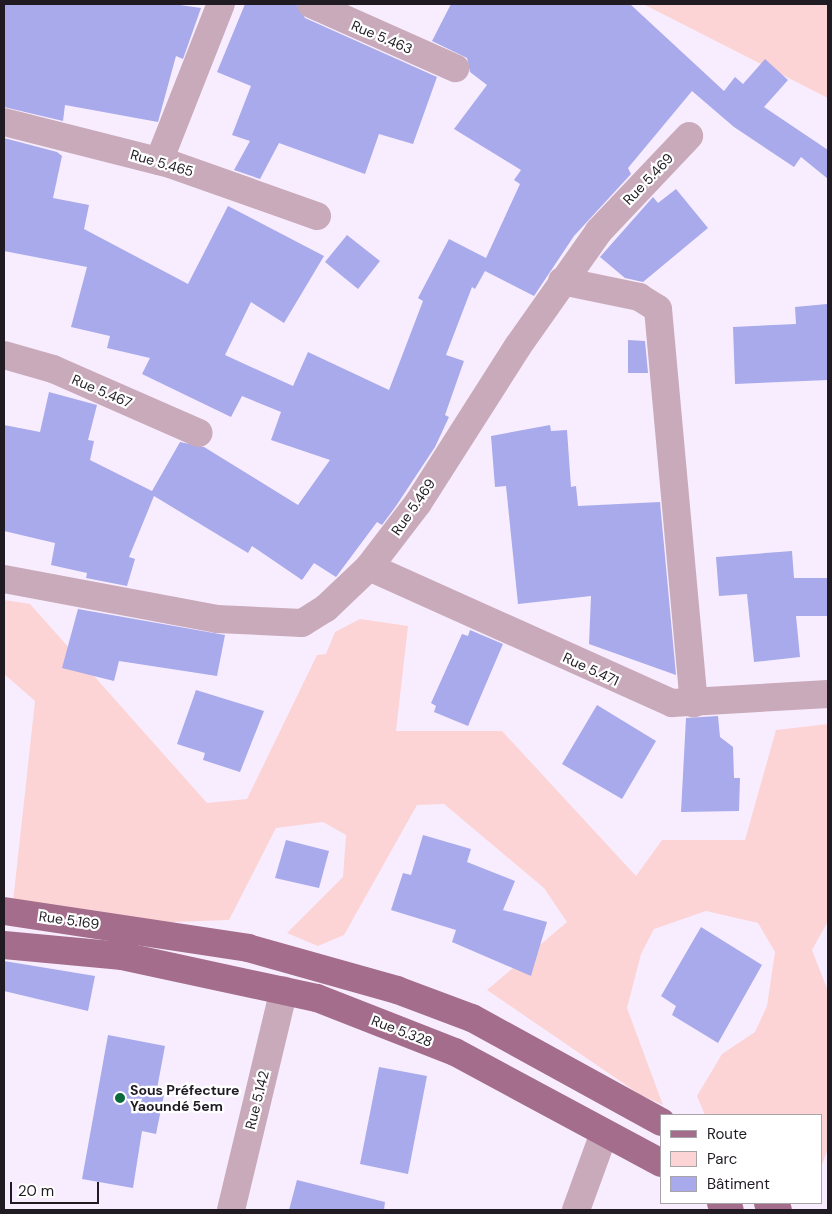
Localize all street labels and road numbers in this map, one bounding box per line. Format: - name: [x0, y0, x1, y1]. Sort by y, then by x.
- street label: Rue 5.463: [349, 17, 415, 57]
- street label: Rue 5.465: [129, 146, 195, 180]
- street label: Rue 5.469: [619, 150, 677, 208]
- street label: Rue 5.467: [69, 371, 135, 411]
- street label: Rue 5.469: [387, 476, 439, 538]
- street label: Rue 5.471: [560, 649, 622, 689]
- street label: Rue 5.169: [38, 907, 100, 933]
- street label: Rue 5.328: [369, 1012, 435, 1050]
- street label: Rue 5.142: [242, 1069, 272, 1131]

